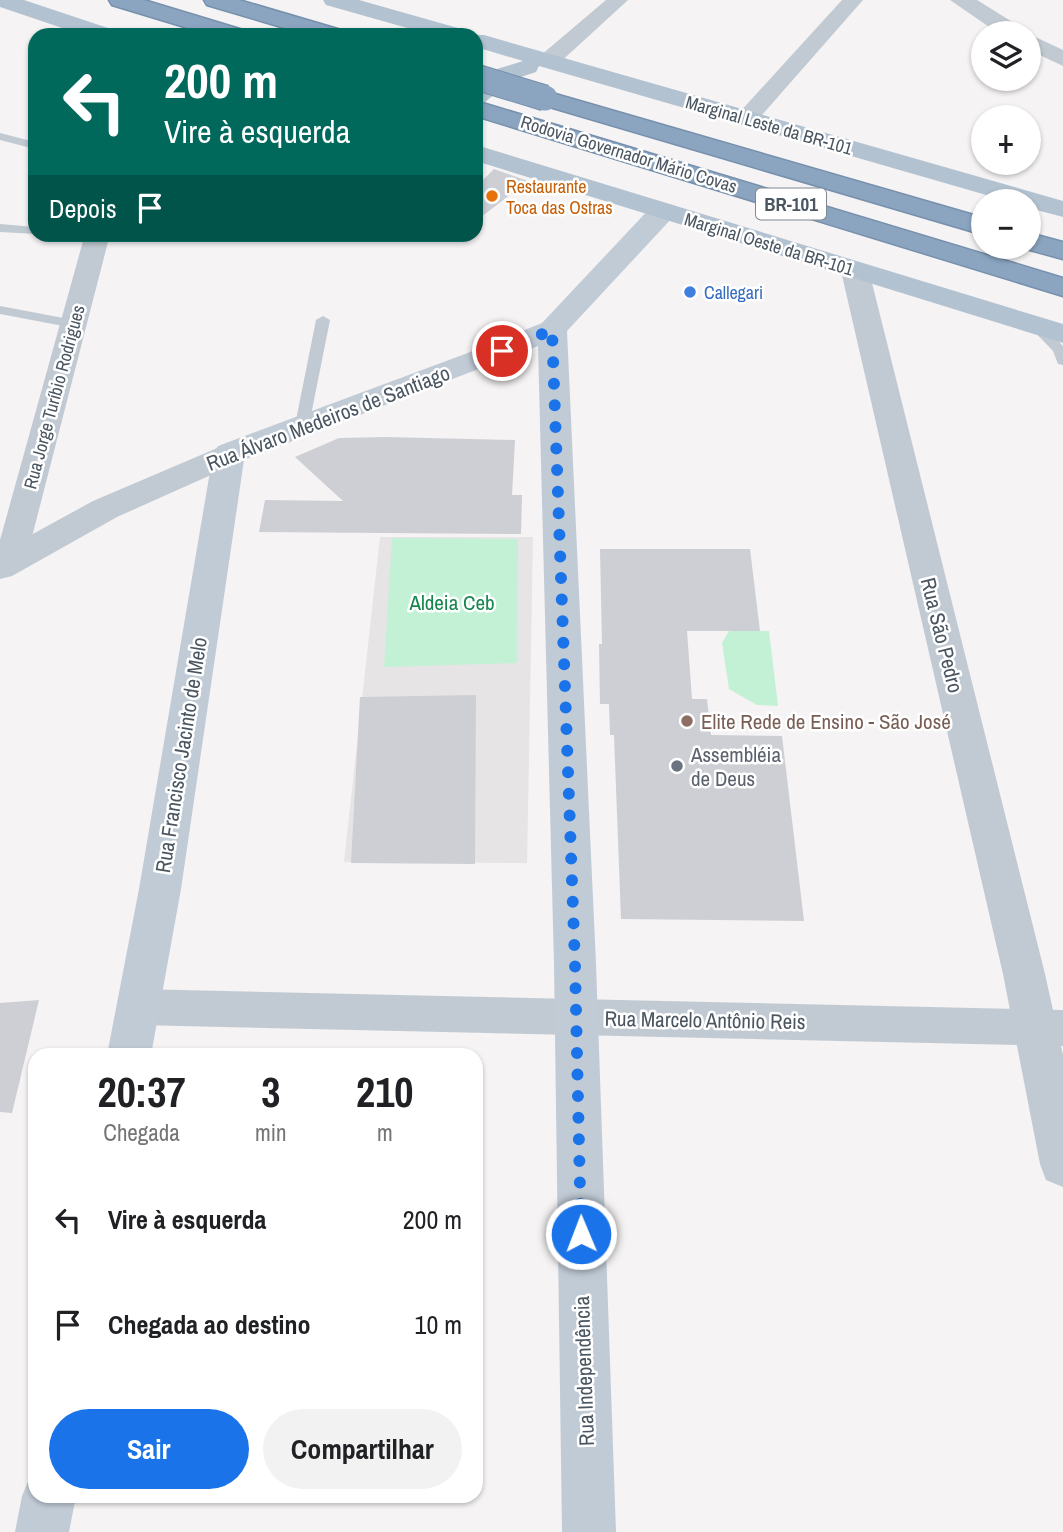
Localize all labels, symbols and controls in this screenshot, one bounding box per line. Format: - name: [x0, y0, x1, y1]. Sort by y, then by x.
- map controls: [971, 21, 1041, 259]
- button: layers: [971, 21, 1041, 91]
- text: 200 m: [164, 47, 278, 113]
- icon: left: [49, 56, 140, 147]
- street label: Marginal Leste da BR-101: [683, 89, 856, 161]
- button: +: [971, 105, 1041, 175]
- street label: Rodovia Governador Mário Covas: [518, 109, 740, 199]
- text: Vire à esquerda: [164, 110, 350, 153]
- place label: Restaurante Toca das Ostras: [506, 174, 613, 220]
- marker: Restaurante Toca das Ostras: [484, 188, 500, 204]
- road number: BR-101: [756, 188, 826, 220]
- icon: arrive: [131, 189, 169, 227]
- button: −: [971, 189, 1041, 259]
- text: Depois: [49, 191, 117, 226]
- street label: Marginal Oeste da BR-101: [681, 206, 857, 282]
- place label: Callegari: [704, 280, 763, 305]
- marker: Callegari: [682, 284, 698, 300]
- street label: Rua Jorge Turíbio Rodrigues: [17, 302, 91, 492]
- pin: [472, 321, 532, 381]
- icon: arrive: [483, 332, 521, 370]
- street label: Rua Álvaro Medeiros de Santiago: [202, 358, 454, 478]
- street label: Rua São Pedro: [914, 574, 970, 696]
- park label: Aldeia Ceb: [408, 588, 495, 617]
- street label: Rua Francisco Jacinto de Melo: [148, 635, 214, 875]
- place label: Elite Rede de Ensino - São José: [701, 707, 951, 736]
- marker: Elite Rede de Ensino - São José: [679, 713, 695, 729]
- place label: Assembléia de Deus: [690, 740, 781, 793]
- marker: Assembléia de Deus: [669, 758, 685, 774]
- street label: Rua Marcelo Antônio Reis: [604, 1004, 806, 1036]
- text: 20:37: [98, 1064, 186, 1120]
- text: 3: [261, 1064, 280, 1120]
- text: 210: [356, 1064, 414, 1120]
- text: Chegada: [103, 1117, 180, 1148]
- text: min: [255, 1117, 287, 1148]
- text: m: [377, 1117, 393, 1148]
- position arrow: [544, 1197, 618, 1271]
- icon: left: [49, 1201, 87, 1239]
- text: Vire à esquerda: [108, 1202, 266, 1237]
- text: 200 m: [403, 1202, 462, 1237]
- street label: Rua Independência: [567, 1295, 601, 1447]
- icon: arrive: [49, 1306, 87, 1344]
- text: Chegada ao destino: [108, 1307, 311, 1342]
- text: 10 m: [415, 1307, 462, 1342]
- button: Sair: [49, 1409, 249, 1489]
- button: Compartilhar: [263, 1409, 462, 1489]

